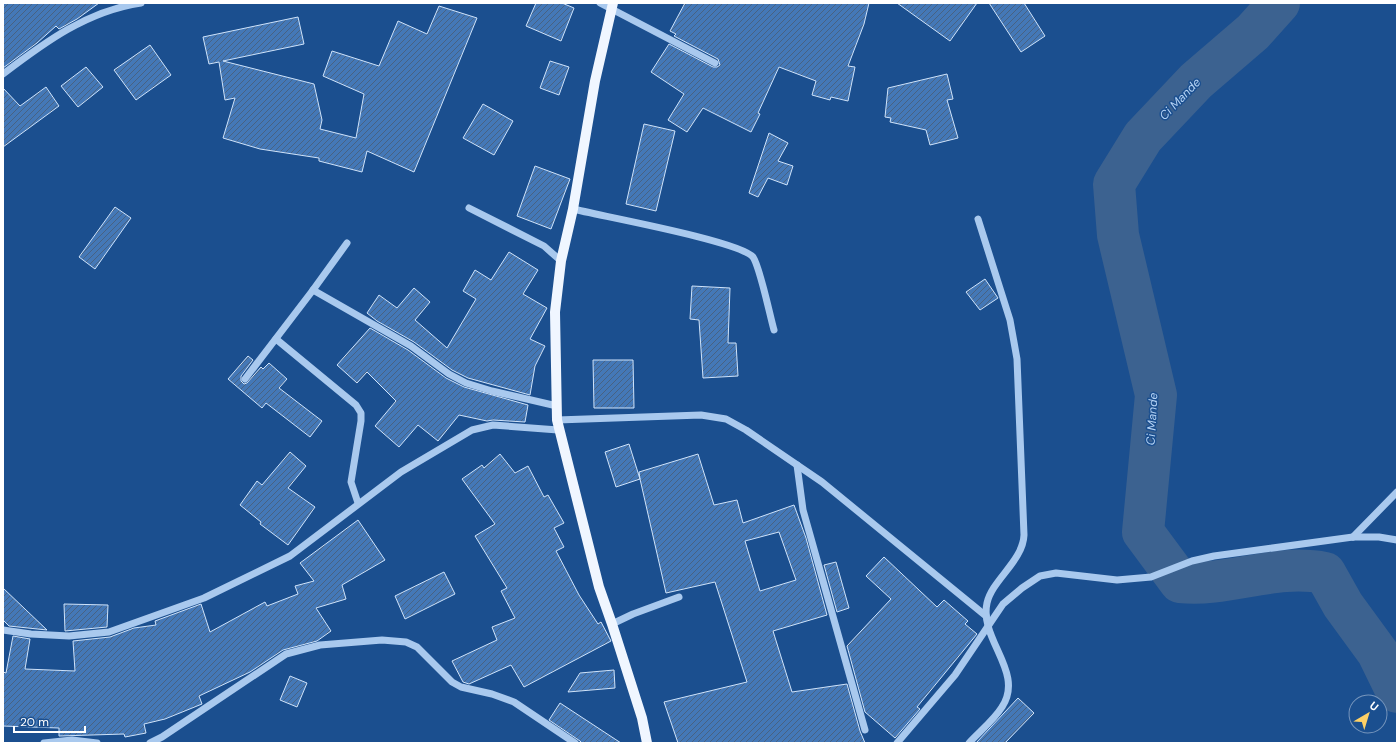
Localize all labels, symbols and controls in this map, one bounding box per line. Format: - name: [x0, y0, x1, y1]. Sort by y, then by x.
- water label: Ci Mande: [1156, 74, 1204, 124]
- water label: Ci Mande: [1143, 392, 1161, 446]
- north arrow: [1348, 694, 1388, 734]
- text: U: [1367, 698, 1381, 714]
- scale bar: [14, 708, 85, 734]
- text: 20 m: [20, 714, 49, 730]

